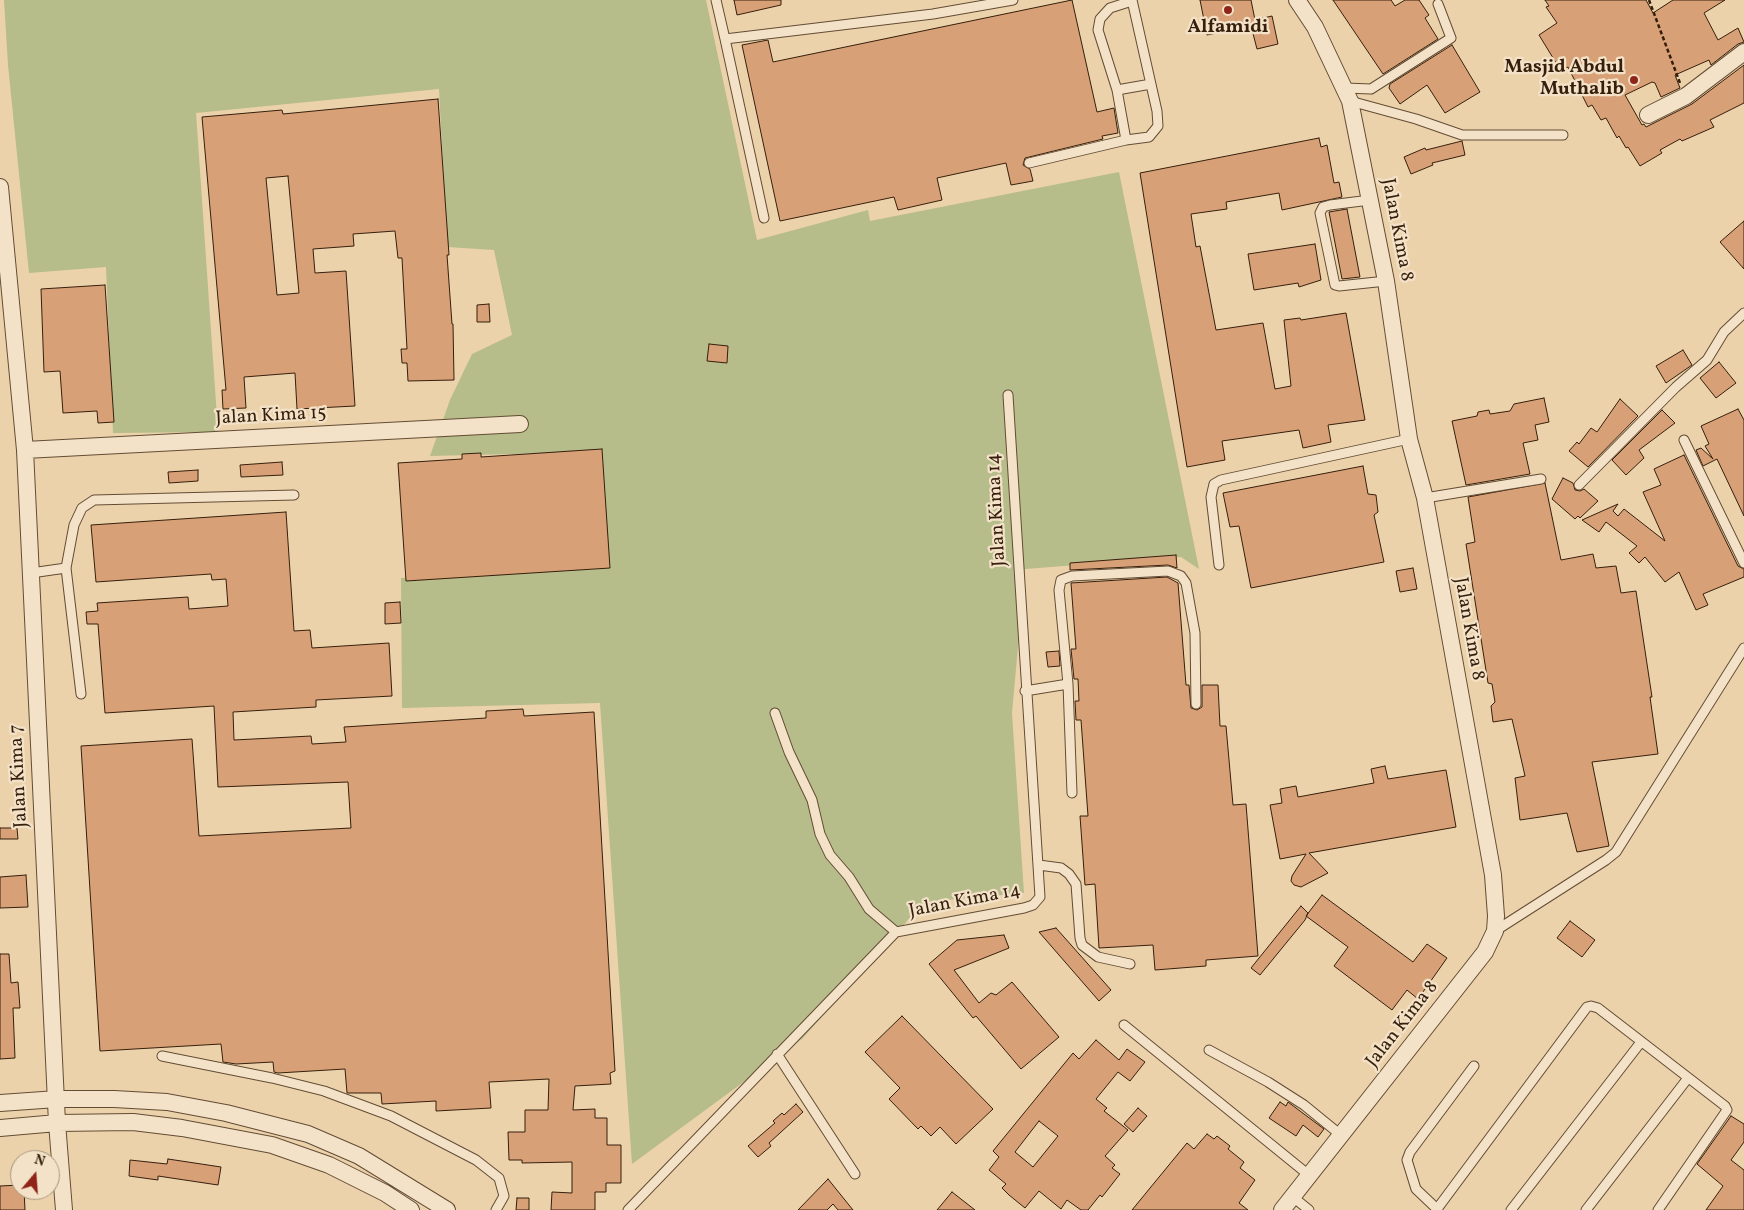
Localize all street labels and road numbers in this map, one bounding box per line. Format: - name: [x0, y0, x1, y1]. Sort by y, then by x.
- street label: Jalan Kima 8: [1375, 177, 1417, 283]
- street label: Jalan Kima 15: [215, 403, 327, 431]
- street label: Jalan Kima 14: [984, 453, 1012, 567]
- street label: Jalan Kima 8: [1448, 576, 1488, 682]
- street label: Jalan Kima 7: [6, 724, 34, 828]
- street label: Jalan Kima 14: [907, 880, 1023, 924]
- street label: Jalan Kima 8: [1362, 977, 1444, 1073]

